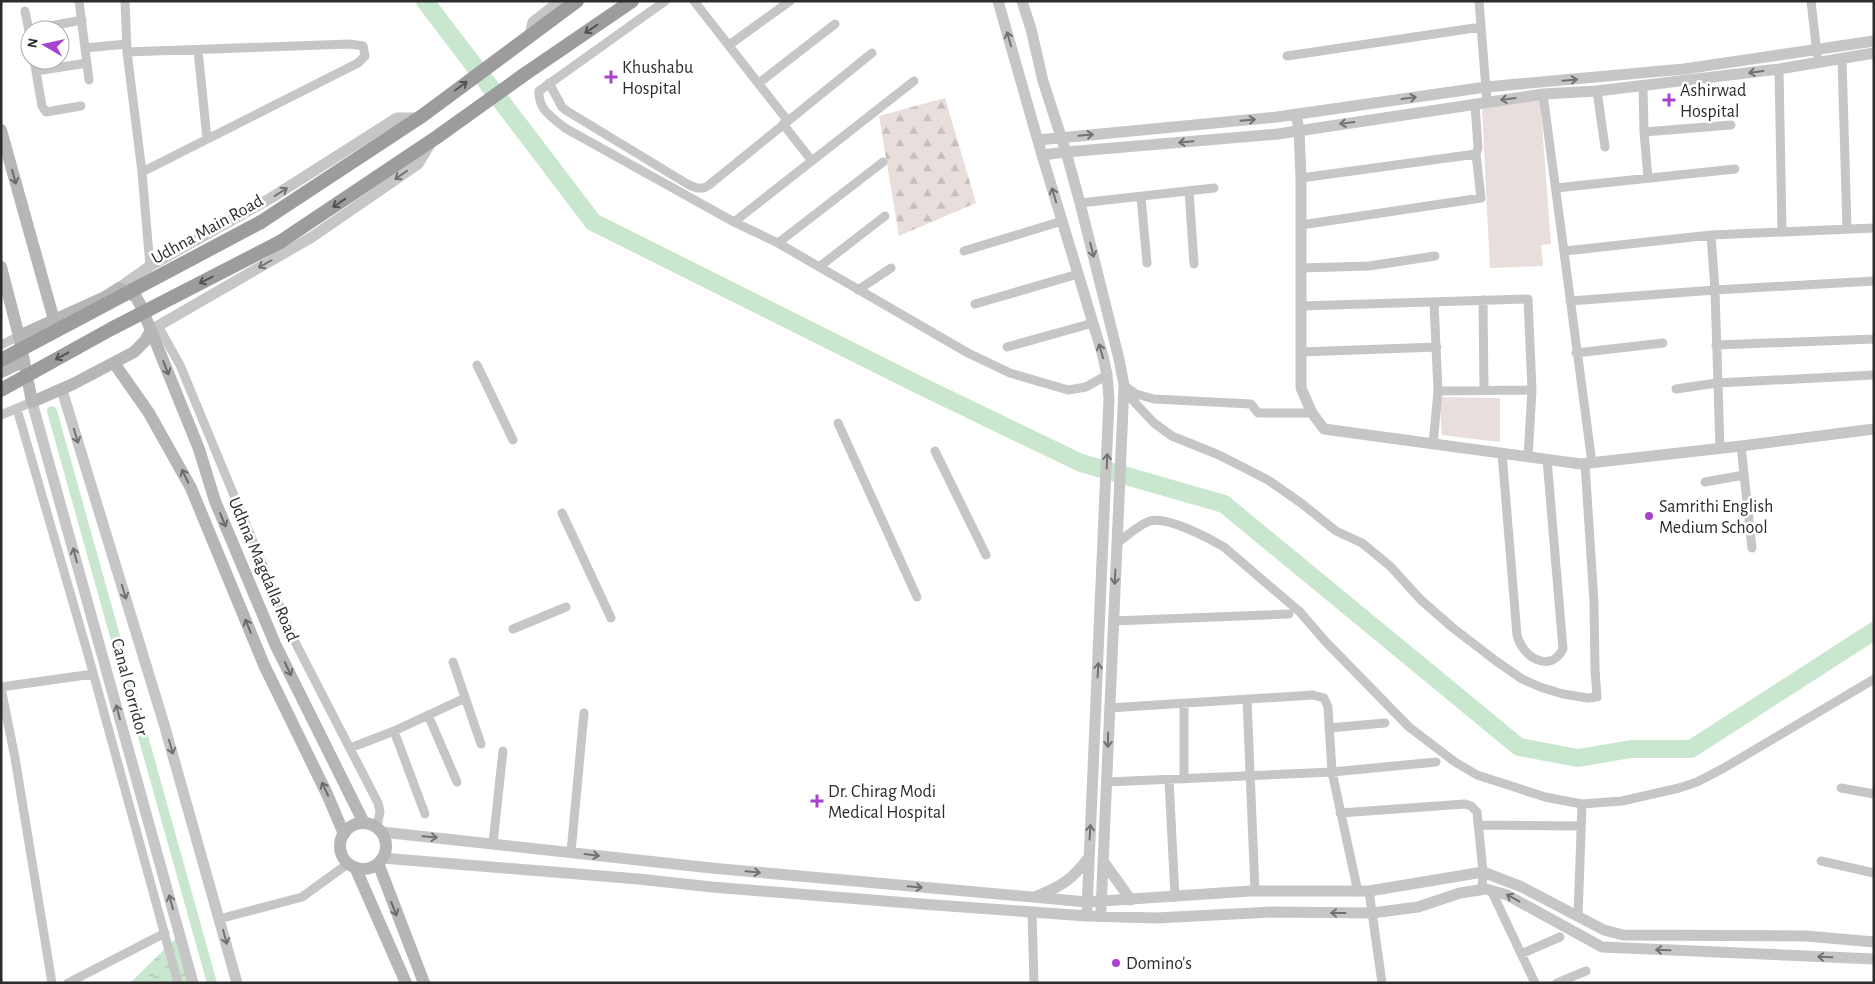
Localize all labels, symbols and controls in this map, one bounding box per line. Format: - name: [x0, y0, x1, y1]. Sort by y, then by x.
- north arrow: [20, 20, 70, 70]
- one-way arrow: [585, 24, 599, 34]
- one-way arrow: [1003, 32, 1013, 48]
- text: N: [25, 37, 41, 49]
- place label: Khushabu Hospital: [622, 59, 693, 98]
- one-way arrow: [1749, 67, 1765, 77]
- marker: Khushabu Hospital: [604, 70, 618, 84]
- one-way arrow: [1562, 75, 1578, 84]
- one-way arrow: [454, 81, 467, 92]
- place label: Ashirwad Hospital: [1680, 82, 1746, 121]
- one-way arrow: [1401, 93, 1417, 103]
- marker: Ashirwad Hospital: [1662, 93, 1676, 107]
- one-way arrow: [1500, 94, 1516, 104]
- one-way arrow: [1240, 115, 1256, 124]
- one-way arrow: [1340, 118, 1356, 128]
- one-way arrow: [1078, 130, 1094, 139]
- one-way arrow: [1178, 137, 1194, 146]
- one-way arrow: [10, 169, 20, 185]
- one-way arrow: [395, 170, 409, 180]
- one-way arrow: [274, 186, 288, 196]
- one-way arrow: [1049, 187, 1059, 203]
- street label: Udhna Main Road: [149, 192, 266, 268]
- one-way arrow: [332, 198, 346, 209]
- one-way arrow: [1088, 242, 1097, 258]
- one-way arrow: [258, 259, 273, 269]
- one-way arrow: [198, 275, 213, 285]
- one-way arrow: [1096, 343, 1106, 359]
- one-way arrow: [55, 352, 70, 361]
- one-way arrow: [162, 360, 171, 375]
- one-way arrow: [72, 428, 81, 444]
- one-way arrow: [1102, 454, 1111, 470]
- one-way arrow: [180, 469, 190, 484]
- street label: Udhna Magdalla Road: [225, 495, 302, 644]
- place label: Samrithi English Medium School: [1659, 498, 1773, 537]
- marker: Samrithi English Medium School: [1643, 510, 1655, 522]
- one-way arrow: [219, 512, 229, 527]
- one-way arrow: [70, 547, 79, 563]
- one-way arrow: [1111, 569, 1120, 585]
- one-way arrow: [119, 583, 129, 599]
- one-way arrow: [243, 619, 252, 634]
- street label: Canal Corridor: [107, 637, 151, 738]
- one-way arrow: [283, 661, 293, 676]
- one-way arrow: [1093, 662, 1103, 678]
- one-way arrow: [113, 704, 123, 720]
- one-way arrow: [1104, 731, 1113, 747]
- one-way arrow: [166, 739, 176, 755]
- one-way arrow: [319, 782, 329, 797]
- place label: Dr. Chirag Modi Medical Hospital: [828, 783, 946, 822]
- marker: Dr. Chirag Modi Medical Hospital: [810, 794, 824, 808]
- one-way arrow: [1086, 825, 1095, 841]
- one-way arrow: [422, 832, 438, 841]
- one-way arrow: [583, 850, 599, 860]
- one-way arrow: [745, 868, 761, 877]
- one-way arrow: [907, 882, 923, 892]
- one-way arrow: [1506, 893, 1521, 902]
- one-way arrow: [165, 894, 175, 910]
- one-way arrow: [390, 901, 400, 916]
- one-way arrow: [1330, 908, 1346, 918]
- one-way arrow: [220, 929, 230, 945]
- one-way arrow: [1655, 946, 1671, 955]
- one-way arrow: [1817, 952, 1834, 962]
- place label: Domino's: [1126, 955, 1192, 973]
- marker: Domino's: [1110, 957, 1122, 969]

